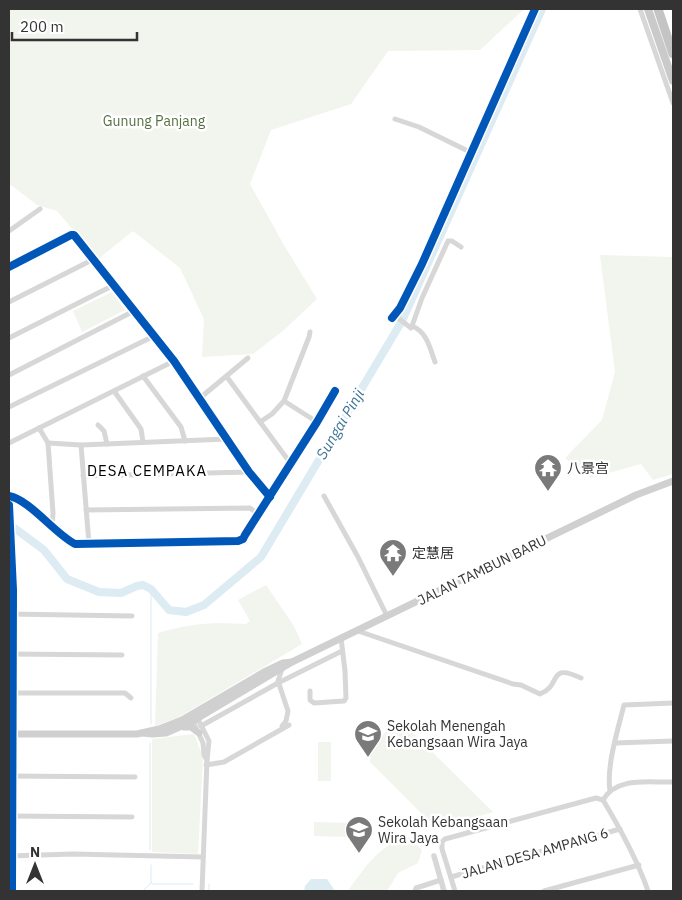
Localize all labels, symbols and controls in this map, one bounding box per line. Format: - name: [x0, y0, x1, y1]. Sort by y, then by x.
- scale bar: [12, 10, 138, 42]
- text: 200 m: [20, 17, 64, 36]
- park label: Gunung Panjang: [103, 112, 206, 130]
- water label: Sungai Pinji: [312, 385, 368, 463]
- temple icon: 八景宫: [533, 453, 563, 492]
- place label: 八景宫: [567, 459, 609, 477]
- district label: DESA CEMPAKA: [87, 461, 207, 480]
- street label: JALAN TAMBUN BARU: [415, 531, 549, 609]
- temple icon: 定慧居: [378, 538, 408, 577]
- place label: 定慧居: [412, 544, 454, 562]
- place label: Sekolah Menengah Kebangsaan Wira Jaya: [387, 717, 528, 751]
- school or university icon: Sekolah Menengah Kebangsaan Wira Jaya: [353, 719, 383, 758]
- place label: Sekolah Kebangsaan Wira Jaya: [378, 813, 508, 847]
- school or university icon: Sekolah Kebangsaan Wira Jaya: [344, 815, 374, 854]
- street label: JALAN DESA AMPANG 6: [459, 823, 611, 883]
- north arrow: [10, 840, 60, 890]
- text: N: [30, 843, 40, 861]

